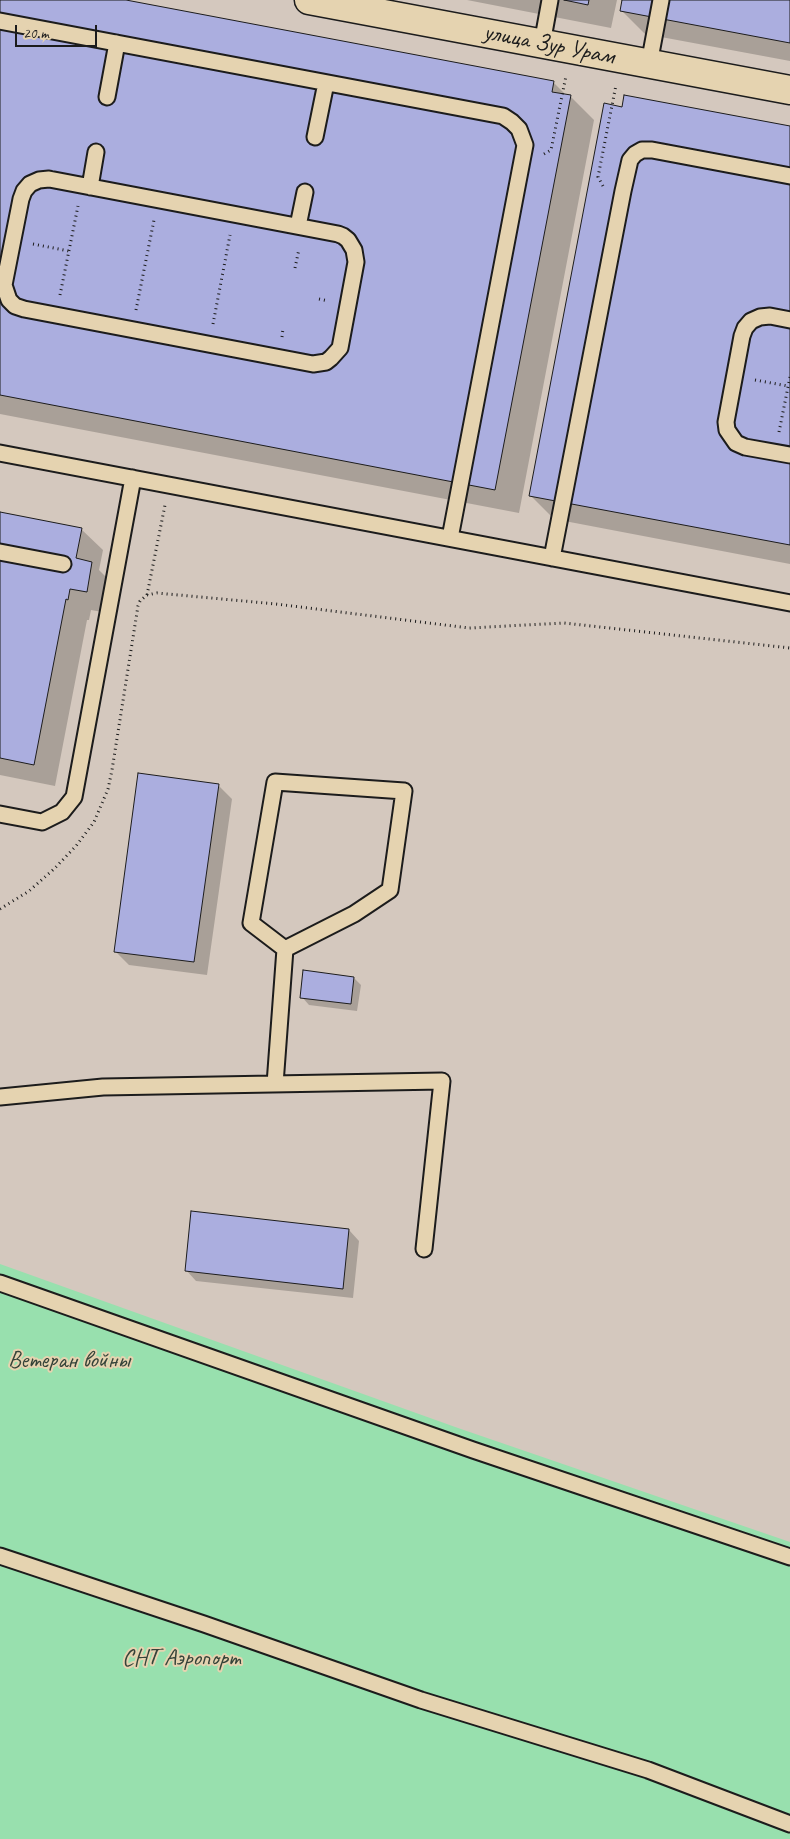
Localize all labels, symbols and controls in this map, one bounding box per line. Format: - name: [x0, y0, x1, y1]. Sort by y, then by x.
- scale bar: [18, 15, 100, 47]
- street label: улица Зур Урам: [481, 18, 617, 72]
- text: 20 m: [23, 24, 49, 43]
- park label: Ветеран войны: [8, 1347, 130, 1375]
- park label: СНТ Аэропорт: [122, 1645, 240, 1673]

